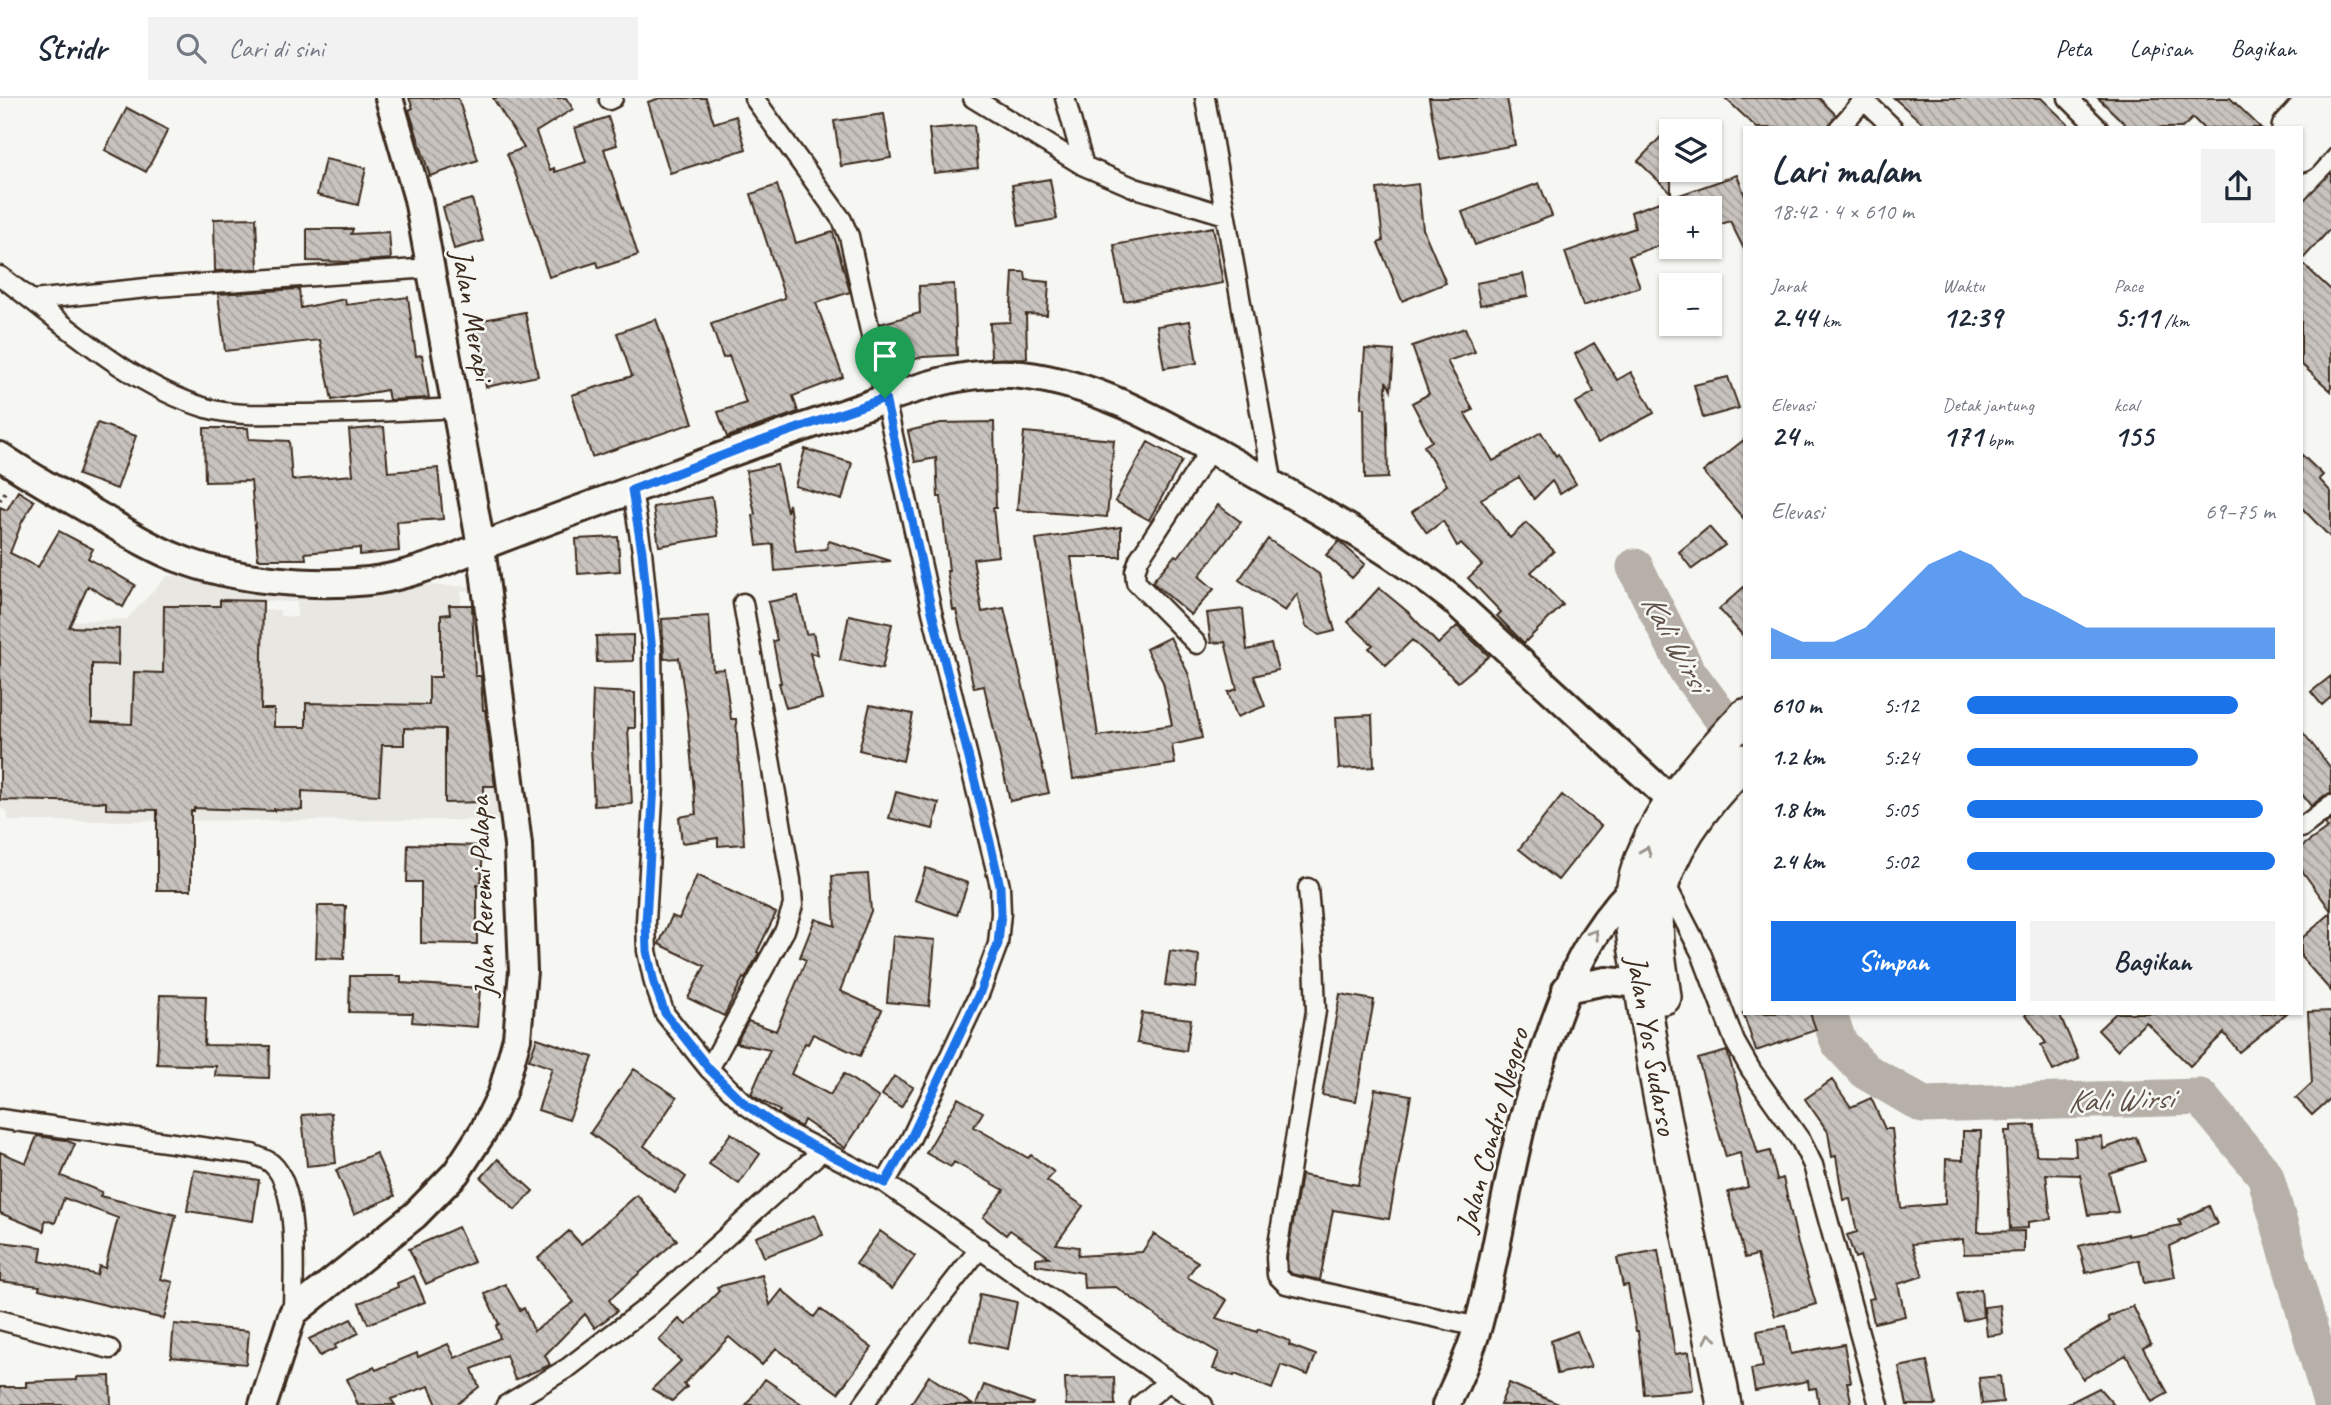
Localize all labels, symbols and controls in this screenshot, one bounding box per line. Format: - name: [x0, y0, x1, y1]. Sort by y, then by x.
- search box: [148, 17, 638, 80]
- text: Stridr: [35, 27, 106, 69]
- icon: search: [172, 29, 210, 67]
- text: Cari di sini: [228, 32, 324, 65]
- text: Peta: [2055, 33, 2092, 63]
- text: Lapisan: [2130, 33, 2193, 63]
- text: Bagikan: [2231, 33, 2296, 63]
- map controls: [1659, 119, 1722, 336]
- button: layers: [1659, 119, 1722, 182]
- text: Lari malam: [1771, 147, 1919, 194]
- button: share: [2201, 149, 2275, 223]
- button: +: [1659, 196, 1722, 259]
- text: 18:42 · 4 × 610 m: [1771, 197, 1914, 226]
- street label: Jalan Merapi: [442, 245, 504, 387]
- button: −: [1659, 273, 1722, 336]
- text: Jarak: [1771, 274, 1806, 298]
- text: Waktu: [1942, 274, 1985, 298]
- text: Pace: [2114, 274, 2143, 298]
- text: 2.44: [1771, 298, 1817, 336]
- text: 12:39: [1942, 298, 2002, 336]
- text: 5:11: [2114, 298, 2160, 336]
- text: km: [1817, 309, 1841, 333]
- text: /km: [2160, 309, 2189, 333]
- pin: [855, 326, 915, 398]
- icon: arrive: [866, 337, 904, 375]
- text: Elevasi: [1771, 393, 1814, 417]
- text: Detak jantung: [1942, 393, 2034, 417]
- text: kcal: [2114, 393, 2139, 417]
- text: 24: [1771, 417, 1798, 455]
- text: 171: [1942, 417, 1983, 455]
- text: 155: [2114, 417, 2153, 455]
- text: m: [1798, 428, 1813, 452]
- text: bpm: [1983, 428, 2013, 452]
- text: Elevasi: [1771, 497, 1824, 526]
- text: 69–75 m: [2205, 497, 2275, 526]
- water label: Kali Wirsi: [1632, 586, 1723, 705]
- text: 610 m: [1771, 691, 1821, 720]
- text: 5:12: [1883, 691, 1919, 720]
- text: 1.2 km: [1771, 743, 1825, 772]
- text: 5:24: [1883, 743, 1919, 772]
- street label: Jalan Reremi Palapa: [459, 794, 505, 1000]
- text: 1.8 km: [1771, 795, 1825, 824]
- text: 5:05: [1883, 795, 1919, 824]
- one-way arrow: [1637, 845, 1651, 857]
- text: 2.4 km: [1771, 847, 1825, 876]
- text: 5:02: [1883, 847, 1919, 876]
- button: Simpan: [1771, 921, 2016, 1001]
- button: Bagikan: [2030, 921, 2275, 1001]
- one-way arrow: [1586, 929, 1598, 942]
- street label: Jalan Yos Sudarso: [1617, 950, 1687, 1139]
- street label: Jalan Condro Negoro: [1446, 1023, 1538, 1238]
- water label: Kali Wirsi: [2067, 1077, 2181, 1122]
- one-way arrow: [1704, 1332, 1719, 1344]

